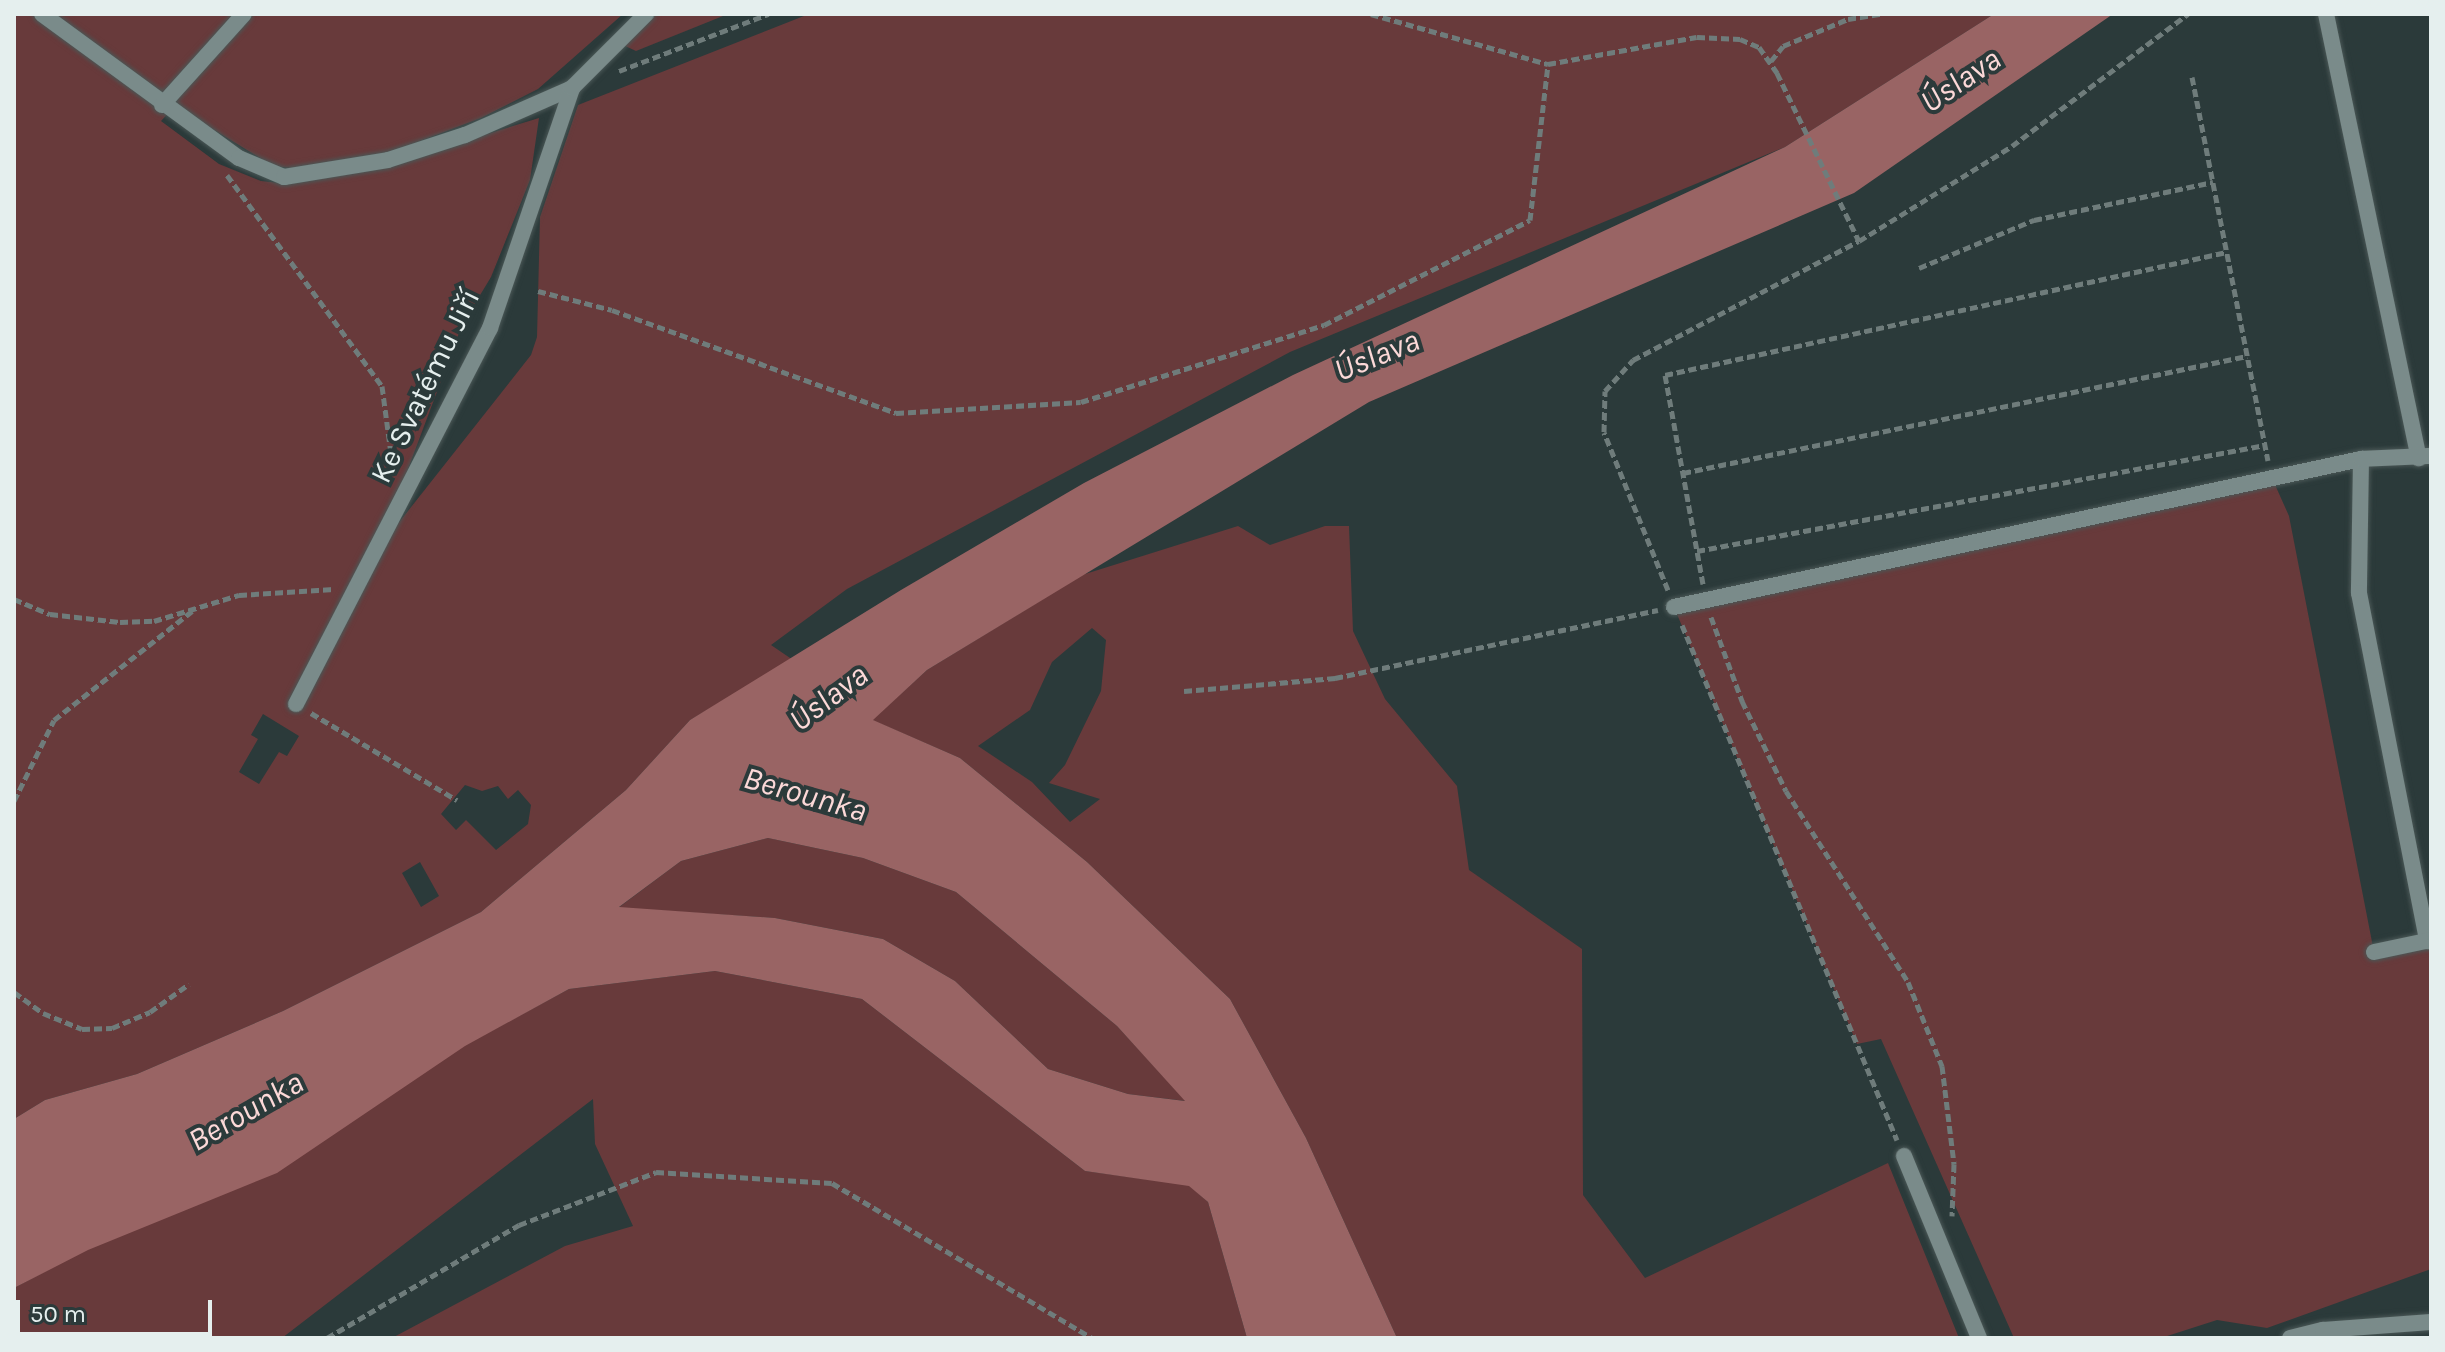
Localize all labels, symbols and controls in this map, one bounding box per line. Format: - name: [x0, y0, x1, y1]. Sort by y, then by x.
- water label: Úslava: [1913, 40, 2009, 122]
- street label: Ke Svatému Jiří: [362, 283, 488, 489]
- water label: Úslava: [1329, 322, 1425, 390]
- water label: Úslava: [782, 656, 876, 740]
- water label: Berounka: [739, 759, 871, 831]
- water label: Berounka: [182, 1064, 310, 1160]
- scale bar: [20, 1284, 216, 1334]
- text: 50 m: [30, 1300, 86, 1328]

